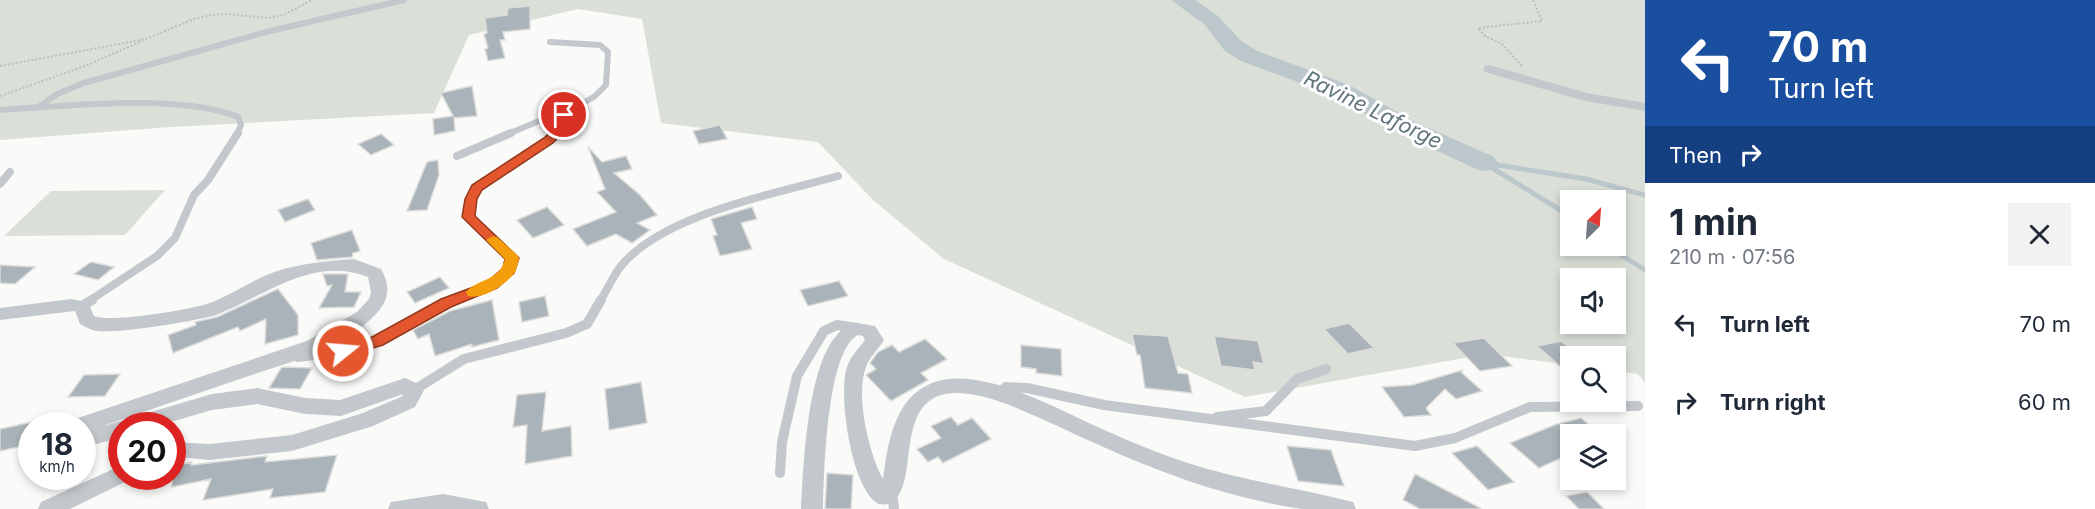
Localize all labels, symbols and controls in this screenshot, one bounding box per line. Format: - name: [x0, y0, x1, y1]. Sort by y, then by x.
- text: 70 m: [1768, 21, 1868, 72]
- icon: left: [1669, 24, 1747, 102]
- water label: Ravine Laforge: [1300, 65, 1446, 154]
- text: Turn left: [1768, 72, 1874, 105]
- pin: [538, 89, 589, 140]
- icon: arrive: [547, 98, 580, 131]
- icon: right: [1734, 138, 1767, 171]
- text: Then: [1669, 142, 1722, 168]
- north arrow: [1560, 190, 1626, 256]
- map controls: [1560, 190, 1626, 490]
- text: 1 min: [1669, 200, 1758, 244]
- button: close: [2008, 203, 2071, 266]
- text: 210 m · 07:56: [1669, 245, 1795, 269]
- button: sound: [1560, 268, 1626, 334]
- icon: left: [1669, 308, 1702, 341]
- text: Turn left: [1720, 311, 1810, 337]
- text: 70 m: [2020, 311, 2071, 337]
- position arrow: [311, 319, 375, 383]
- button: search: [1560, 346, 1626, 412]
- icon: right: [1669, 386, 1702, 419]
- text: Turn right: [1720, 389, 1826, 415]
- text: 60 m: [2018, 389, 2071, 415]
- speed limit sign: 20: [108, 412, 186, 490]
- button: layers: [1560, 424, 1626, 490]
- text: 18: [41, 426, 73, 462]
- text: km/h: [39, 457, 75, 476]

